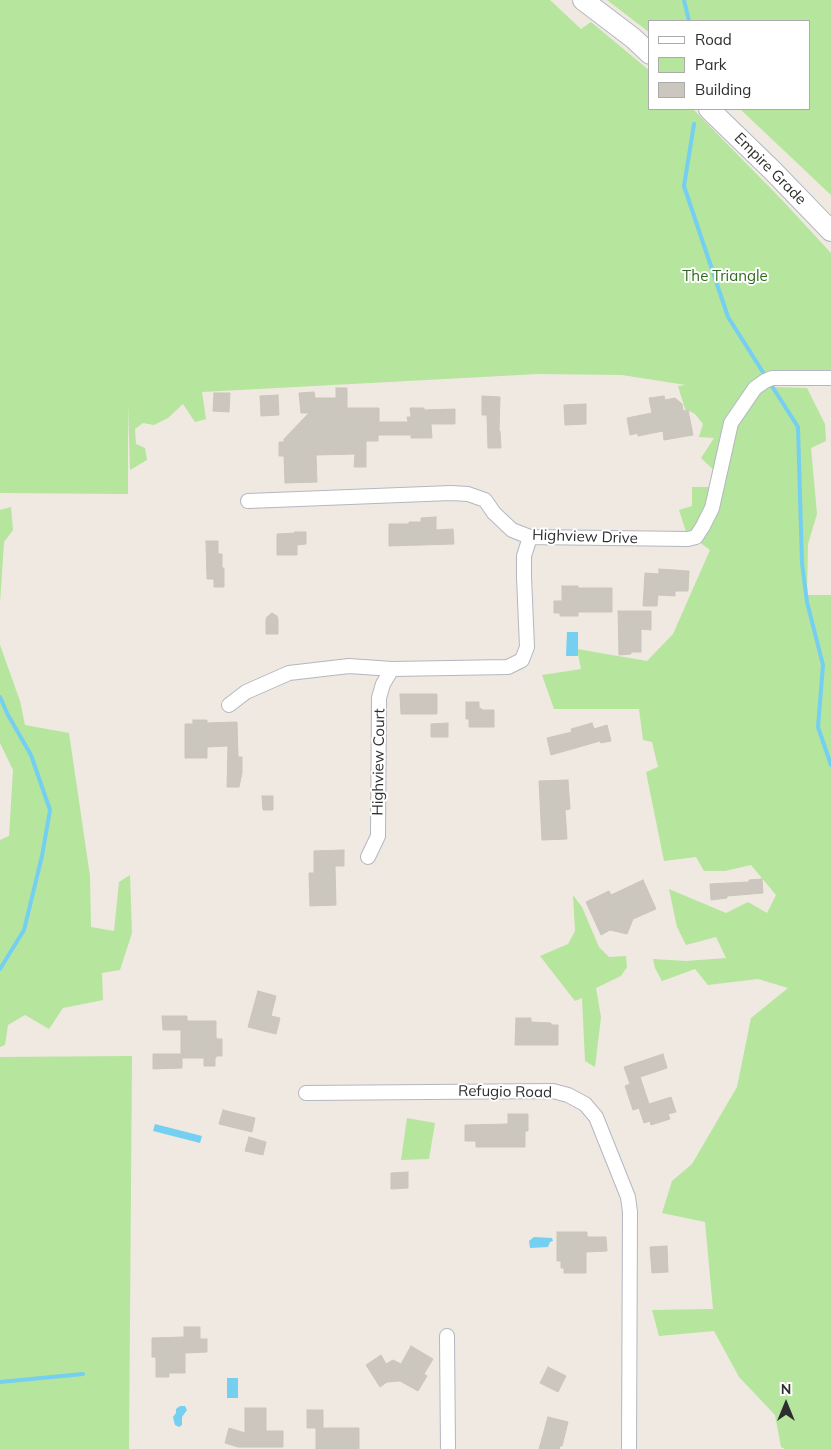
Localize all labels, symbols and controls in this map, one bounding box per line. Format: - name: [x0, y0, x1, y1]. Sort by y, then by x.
- legend: [648, 20, 811, 110]
- text: Road: [695, 30, 732, 49]
- text: Park: [695, 55, 727, 74]
- text: Building: [695, 80, 751, 99]
- street label: Empire Grade: [730, 129, 810, 209]
- park label: The Triangle: [682, 267, 768, 285]
- street label: Highview Drive: [532, 526, 638, 548]
- street label: Highview Court: [369, 708, 389, 816]
- street label: Refugio Road: [458, 1082, 552, 1102]
- north arrow: [761, 1379, 811, 1429]
- text: N: [781, 1380, 791, 1398]

